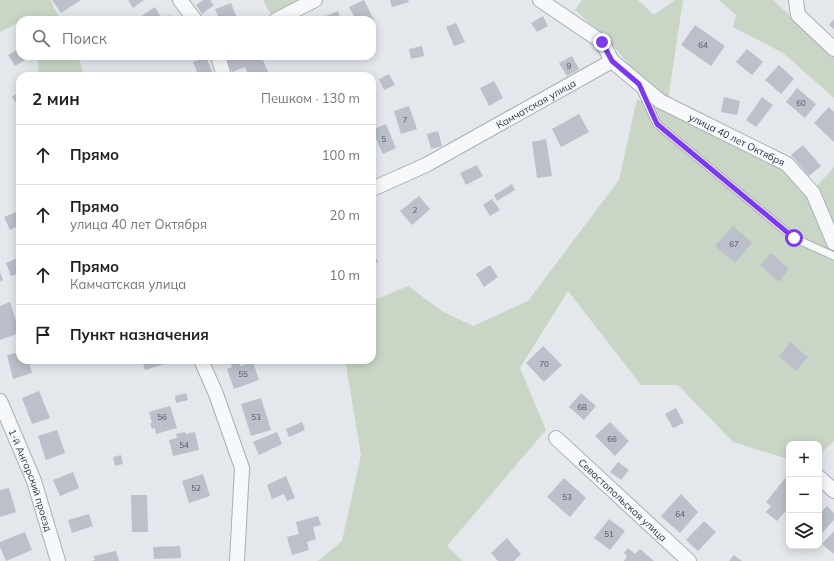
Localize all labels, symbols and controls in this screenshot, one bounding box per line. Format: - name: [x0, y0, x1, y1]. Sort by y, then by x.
- search box: [16, 16, 376, 60]
- icon: search: [30, 27, 52, 49]
- text: Поиск: [62, 29, 107, 48]
- route end: [593, 33, 611, 51]
- house number: 64: [698, 40, 708, 50]
- house number: 9: [567, 61, 572, 71]
- street label: Камчатская улица: [494, 76, 578, 131]
- text: 2 мин: [32, 88, 80, 109]
- text: Пешком · 130 m: [261, 90, 360, 106]
- house number: 60: [796, 98, 806, 108]
- street label: улица 40 лет Октября: [687, 110, 787, 169]
- house number: 7: [403, 115, 408, 125]
- house number: 5: [382, 134, 387, 144]
- icon: ahead: [32, 144, 54, 166]
- text: Прямо: [70, 145, 119, 164]
- text: 100 m: [322, 147, 360, 163]
- text: Прямо: [70, 197, 119, 216]
- icon: ahead: [32, 204, 54, 226]
- house number: 2: [413, 205, 418, 215]
- text: 20 m: [330, 207, 360, 223]
- text: улица 40 лет Октября: [70, 216, 207, 232]
- route start: [785, 229, 803, 247]
- house number: 67: [729, 239, 739, 249]
- text: Прямо: [70, 257, 119, 276]
- icon: ahead: [32, 264, 54, 286]
- text: 10 m: [330, 267, 360, 283]
- text: Камчатская улица: [70, 276, 186, 292]
- icon: arrive: [32, 324, 54, 346]
- text: Пункт назначения: [70, 325, 209, 344]
- house number: 70: [539, 359, 549, 369]
- house number: 55: [238, 369, 248, 379]
- house number: 68: [577, 402, 587, 412]
- house number: 56: [157, 412, 167, 422]
- house number: 53: [251, 412, 261, 422]
- street label: 1-й Ангарский проезд: [6, 427, 55, 533]
- house number: 66: [607, 434, 617, 444]
- house number: 54: [179, 440, 189, 450]
- map controls: [786, 441, 822, 549]
- button: +: [786, 441, 822, 477]
- street label: Севастопольская улица: [576, 456, 670, 544]
- button: −: [786, 477, 822, 513]
- house number: 52: [191, 483, 201, 493]
- house number: 53: [562, 492, 572, 502]
- house number: 64: [675, 509, 685, 519]
- button: layers: [786, 513, 822, 549]
- house number: 51: [604, 529, 614, 539]

